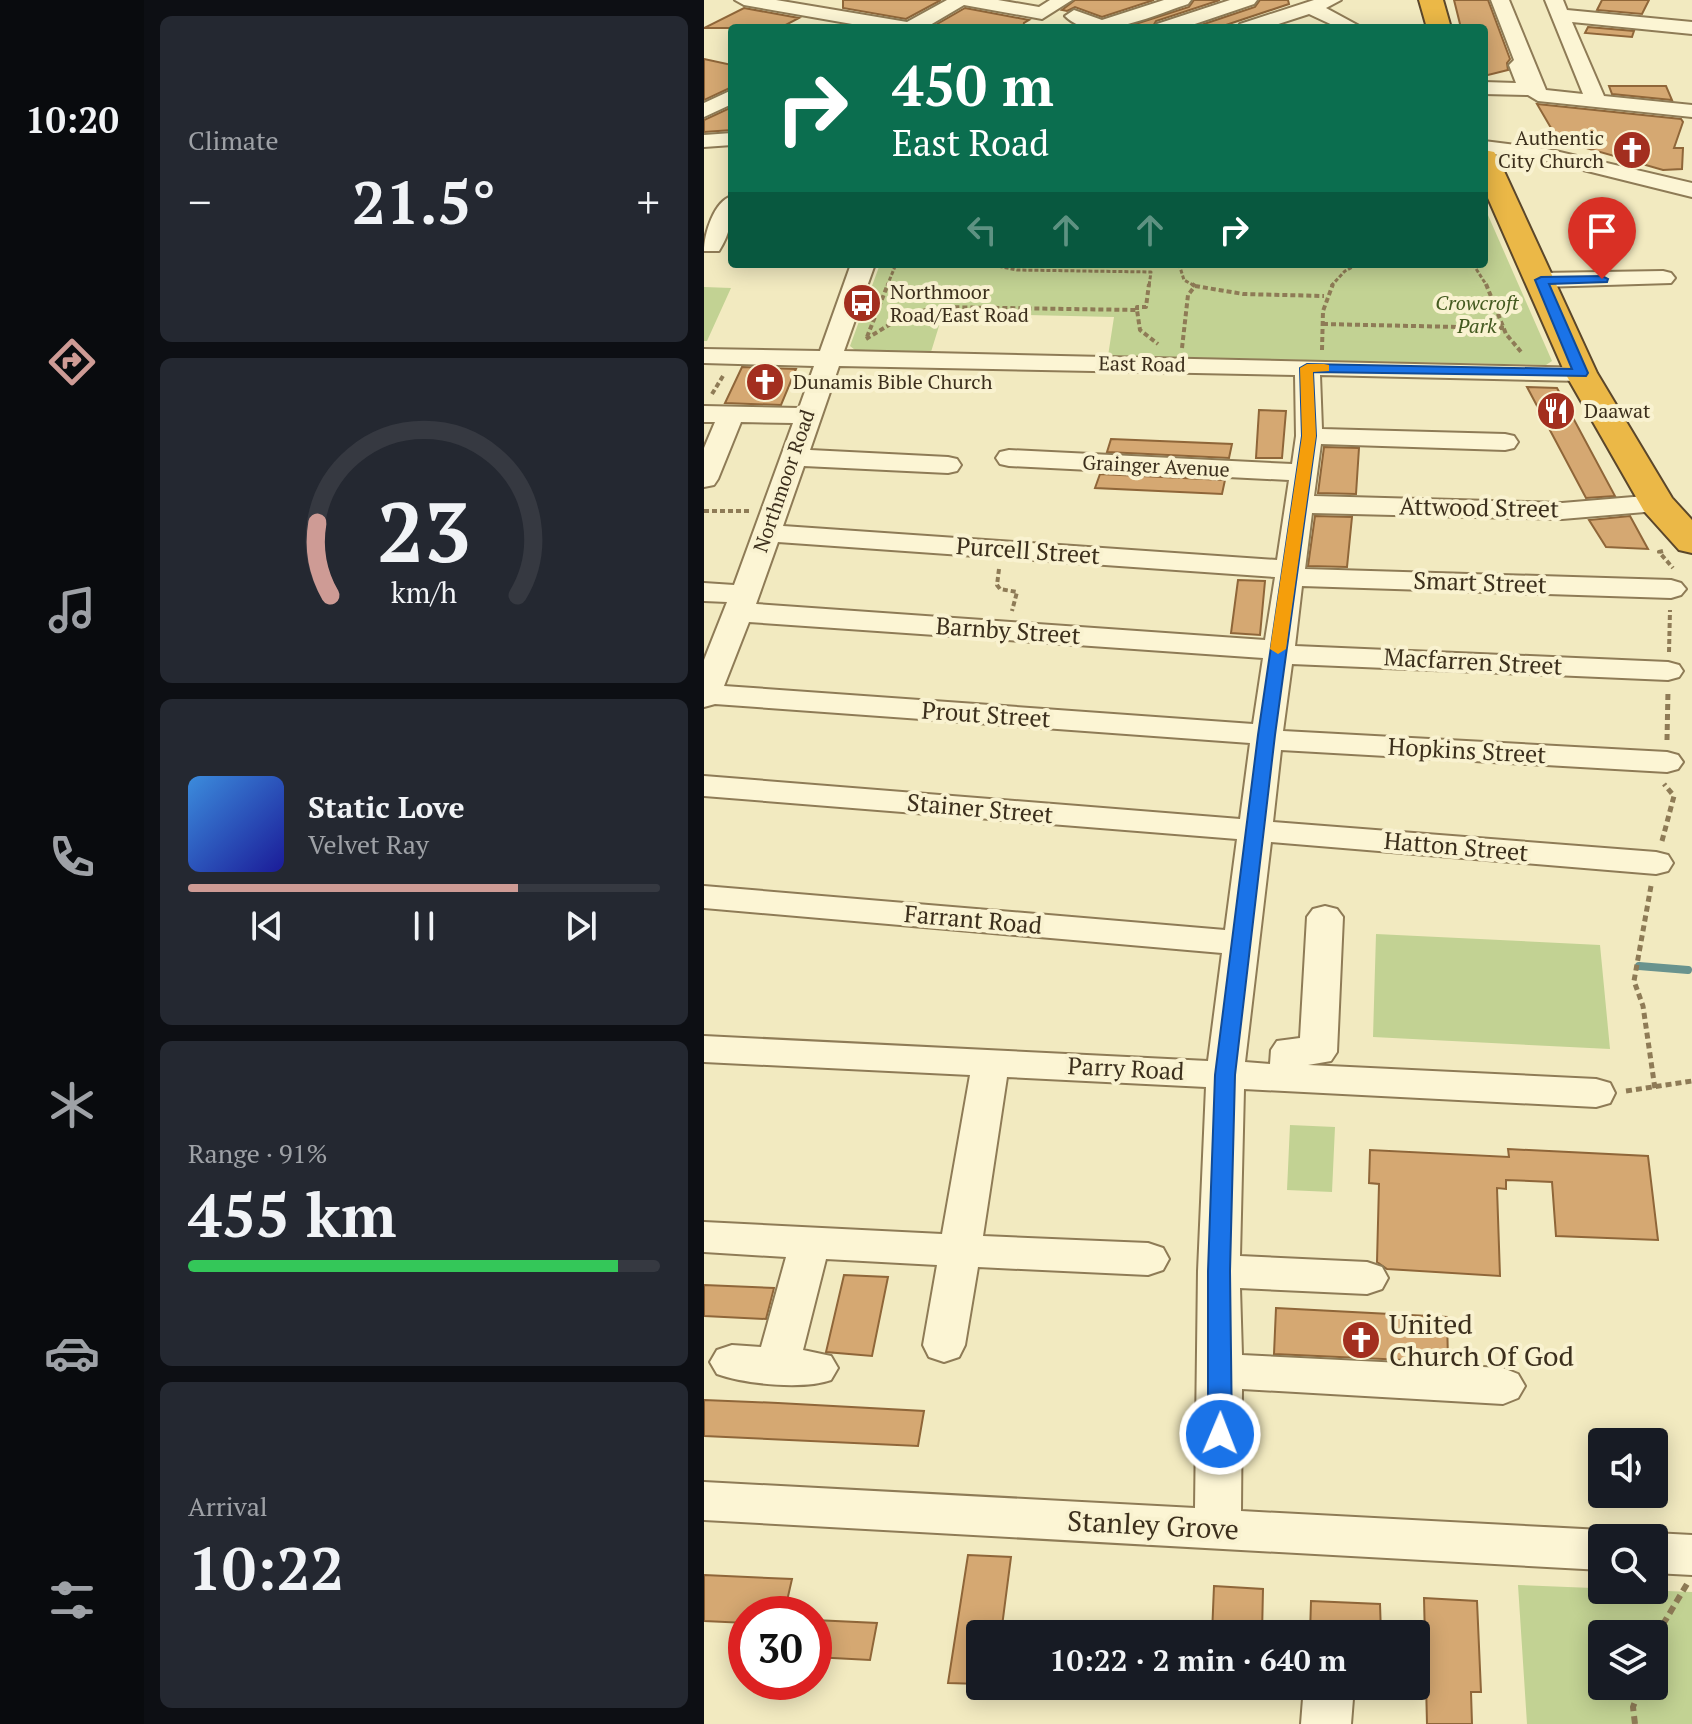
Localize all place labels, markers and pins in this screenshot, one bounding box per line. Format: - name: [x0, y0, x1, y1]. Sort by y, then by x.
- place label: Authentic City Church: [1498, 124, 1604, 174]
- church icon: Authentic City Church: [1611, 129, 1653, 171]
- pin: [1568, 197, 1636, 279]
- place label: Northmoor Road/East Road: [890, 278, 1029, 328]
- bus stop icon: Northmoor Road/East Road: [841, 282, 883, 324]
- church icon: Dunamis Bible Church: [744, 361, 786, 403]
- place label: Dunamis Bible Church: [793, 368, 993, 395]
- restaurant icon: Daawat: [1535, 390, 1577, 432]
- place label: Daawat: [1584, 397, 1651, 424]
- place label: United Church Of God: [1389, 1305, 1574, 1374]
- church icon: United Church Of God: [1340, 1319, 1382, 1361]

